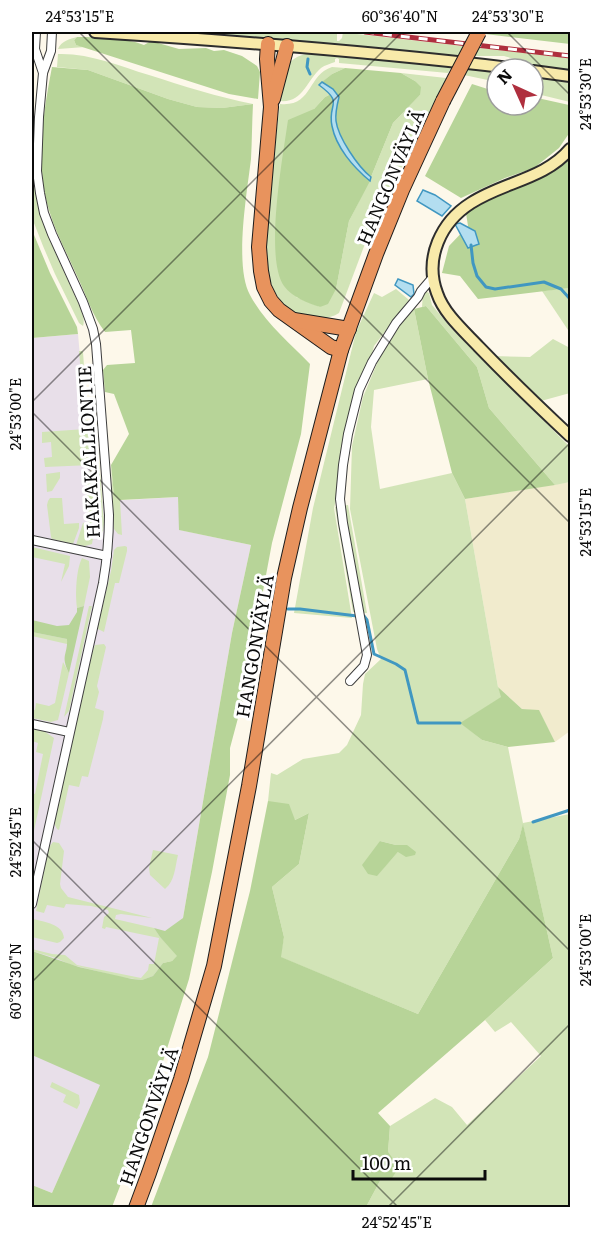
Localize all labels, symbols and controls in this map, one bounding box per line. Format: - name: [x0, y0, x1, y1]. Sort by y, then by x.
- text: 24°53'15"E: [46, 4, 114, 27]
- text: 60°36'40"N: [362, 4, 438, 27]
- text: 24°53'30"E: [472, 4, 544, 27]
- north arrow: [485, 57, 545, 117]
- text: 24°53'30"E: [573, 58, 596, 130]
- text: N: [490, 62, 517, 89]
- street label: HANGONVÄYLÄ: [349, 105, 431, 249]
- street label: HAKAKALLIONTIE: [70, 365, 106, 539]
- text: 24°53'00"E: [3, 378, 26, 450]
- text: 24°53'15"E: [573, 488, 596, 556]
- street label: HANGONVÄYLÄ: [228, 572, 280, 720]
- text: 24°52'45"E: [3, 807, 26, 877]
- text: 24°53'00"E: [573, 914, 596, 986]
- text: 60°36'30"N: [3, 943, 26, 1019]
- street label: HANGONVÄYLÄ: [112, 1043, 184, 1189]
- scale bar: [353, 1143, 485, 1181]
- text: 100 m: [362, 1149, 411, 1176]
- text: 24°52'45"E: [362, 1210, 432, 1233]

